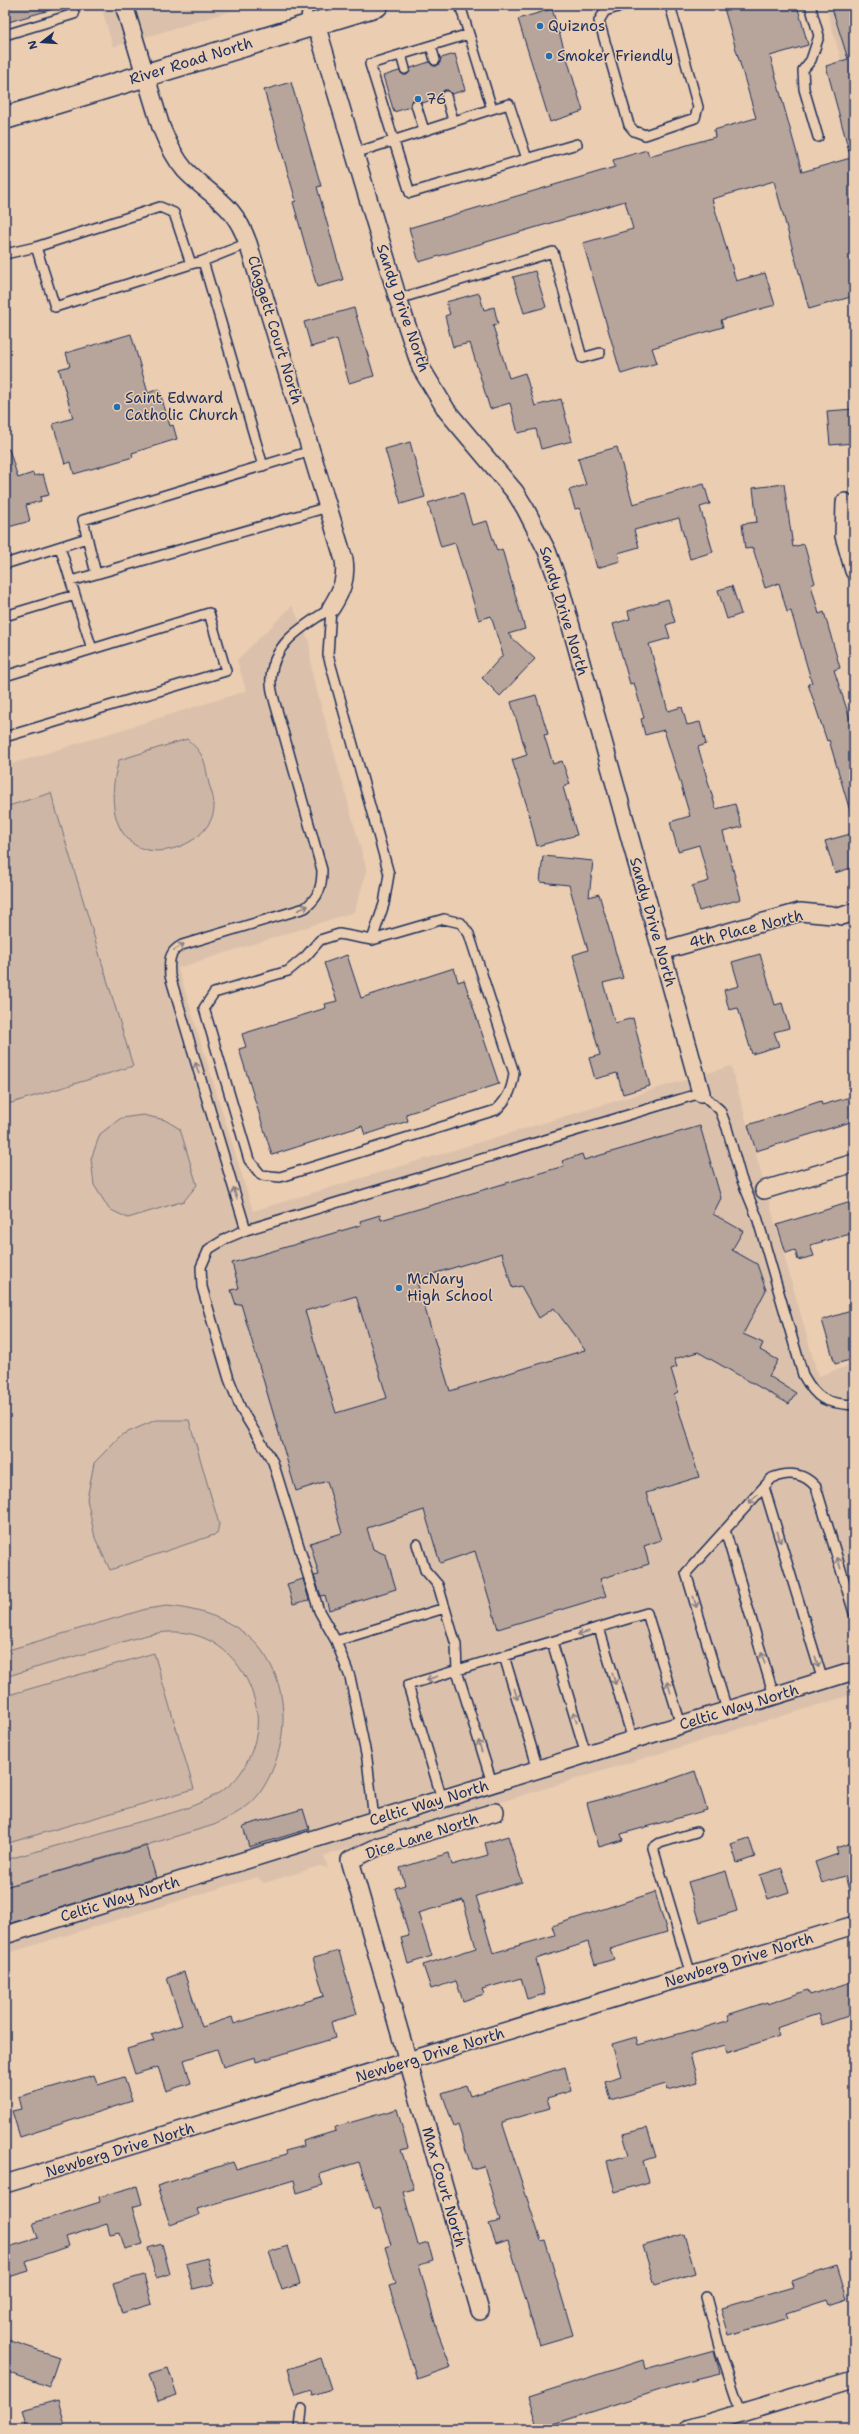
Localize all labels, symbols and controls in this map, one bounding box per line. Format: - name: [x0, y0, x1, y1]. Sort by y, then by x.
- place label: Quiznos: [548, 16, 605, 36]
- marker: Quiznos: [535, 21, 545, 31]
- north arrow: [22, 22, 62, 62]
- street label: River Road North: [127, 33, 255, 89]
- text: N: [24, 38, 41, 51]
- place label: Smoker Friendly: [557, 46, 673, 66]
- marker: Smoker Friendly: [544, 51, 554, 61]
- place label: 76: [426, 89, 446, 109]
- marker: 76: [413, 94, 423, 104]
- street label: Sandy Drive North: [372, 241, 434, 375]
- street label: Claggett Court North: [243, 253, 307, 407]
- place label: Saint Edward Catholic Church: [125, 388, 238, 425]
- marker: Saint Edward Catholic Church: [112, 402, 122, 412]
- street label: Sandy Drive North: [535, 544, 593, 678]
- street label: Sandy Drive North: [625, 855, 681, 989]
- one-way arrow: [297, 904, 309, 911]
- street label: 4th Place North: [687, 905, 805, 953]
- one-way arrow: [174, 943, 185, 952]
- one-way arrow: [193, 1062, 200, 1075]
- one-way arrow: [231, 1187, 238, 1200]
- place label: McNary High School: [407, 1269, 493, 1306]
- marker: McNary High School: [394, 1283, 404, 1293]
- one-way arrow: [748, 1494, 757, 1505]
- one-way arrow: [776, 1531, 783, 1544]
- one-way arrow: [835, 1556, 842, 1569]
- one-way arrow: [692, 1596, 699, 1609]
- one-way arrow: [577, 1630, 590, 1637]
- one-way arrow: [759, 1652, 766, 1665]
- one-way arrow: [814, 1655, 821, 1668]
- one-way arrow: [611, 1672, 618, 1685]
- one-way arrow: [426, 1675, 439, 1682]
- street label: Celtic Way North: [677, 1679, 801, 1735]
- one-way arrow: [665, 1682, 673, 1694]
- one-way arrow: [513, 1687, 520, 1700]
- one-way arrow: [571, 1711, 578, 1724]
- one-way arrow: [476, 1740, 483, 1753]
- street label: Celtic Way North: [367, 1775, 491, 1831]
- street label: Dice Lane North: [363, 1808, 481, 1864]
- street label: Celtic Way North: [58, 1871, 182, 1927]
- street label: Newberg Drive North: [662, 1928, 816, 1992]
- street label: Newberg Drive North: [353, 2023, 507, 2087]
- street label: Newberg Drive North: [43, 2118, 197, 2182]
- street label: Max Court North: [417, 2125, 471, 2249]

